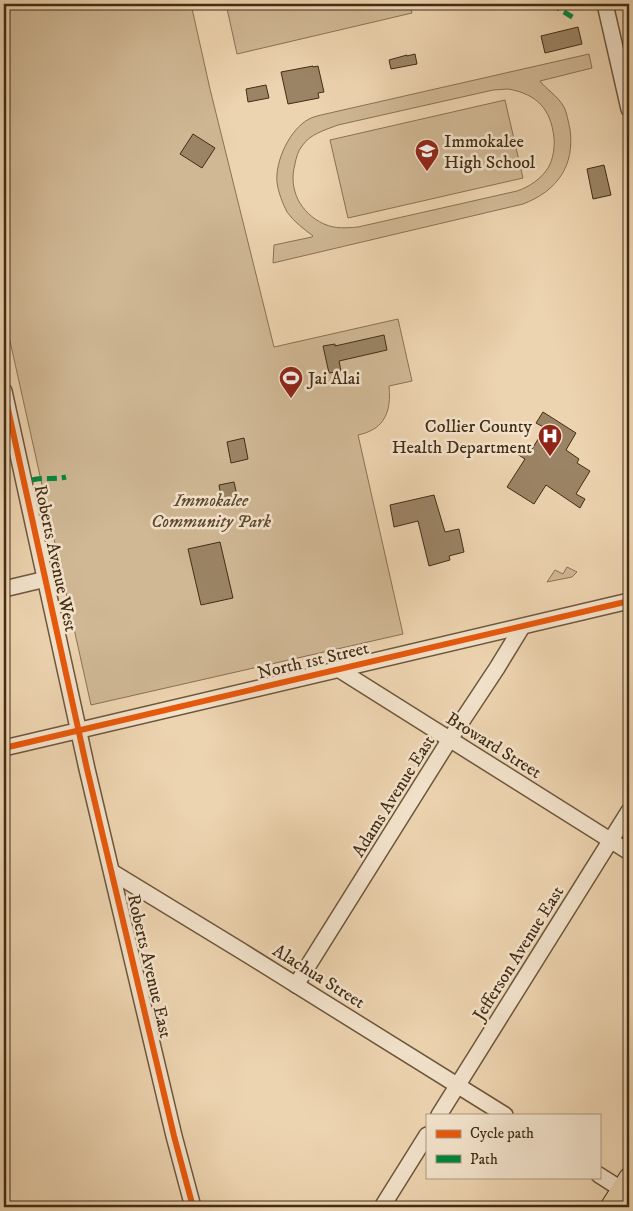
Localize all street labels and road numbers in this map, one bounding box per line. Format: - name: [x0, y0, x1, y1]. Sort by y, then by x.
- street label: Roberts Avenue West: [29, 483, 81, 634]
- street label: North 1st Street: [255, 637, 371, 684]
- street label: Broward Street: [442, 708, 545, 784]
- street label: Adams Avenue East: [348, 731, 440, 861]
- street label: Jefferson Avenue East: [468, 882, 569, 1027]
- street label: Roberts Avenue East: [122, 892, 176, 1040]
- street label: Alachua Street: [268, 940, 369, 1014]

